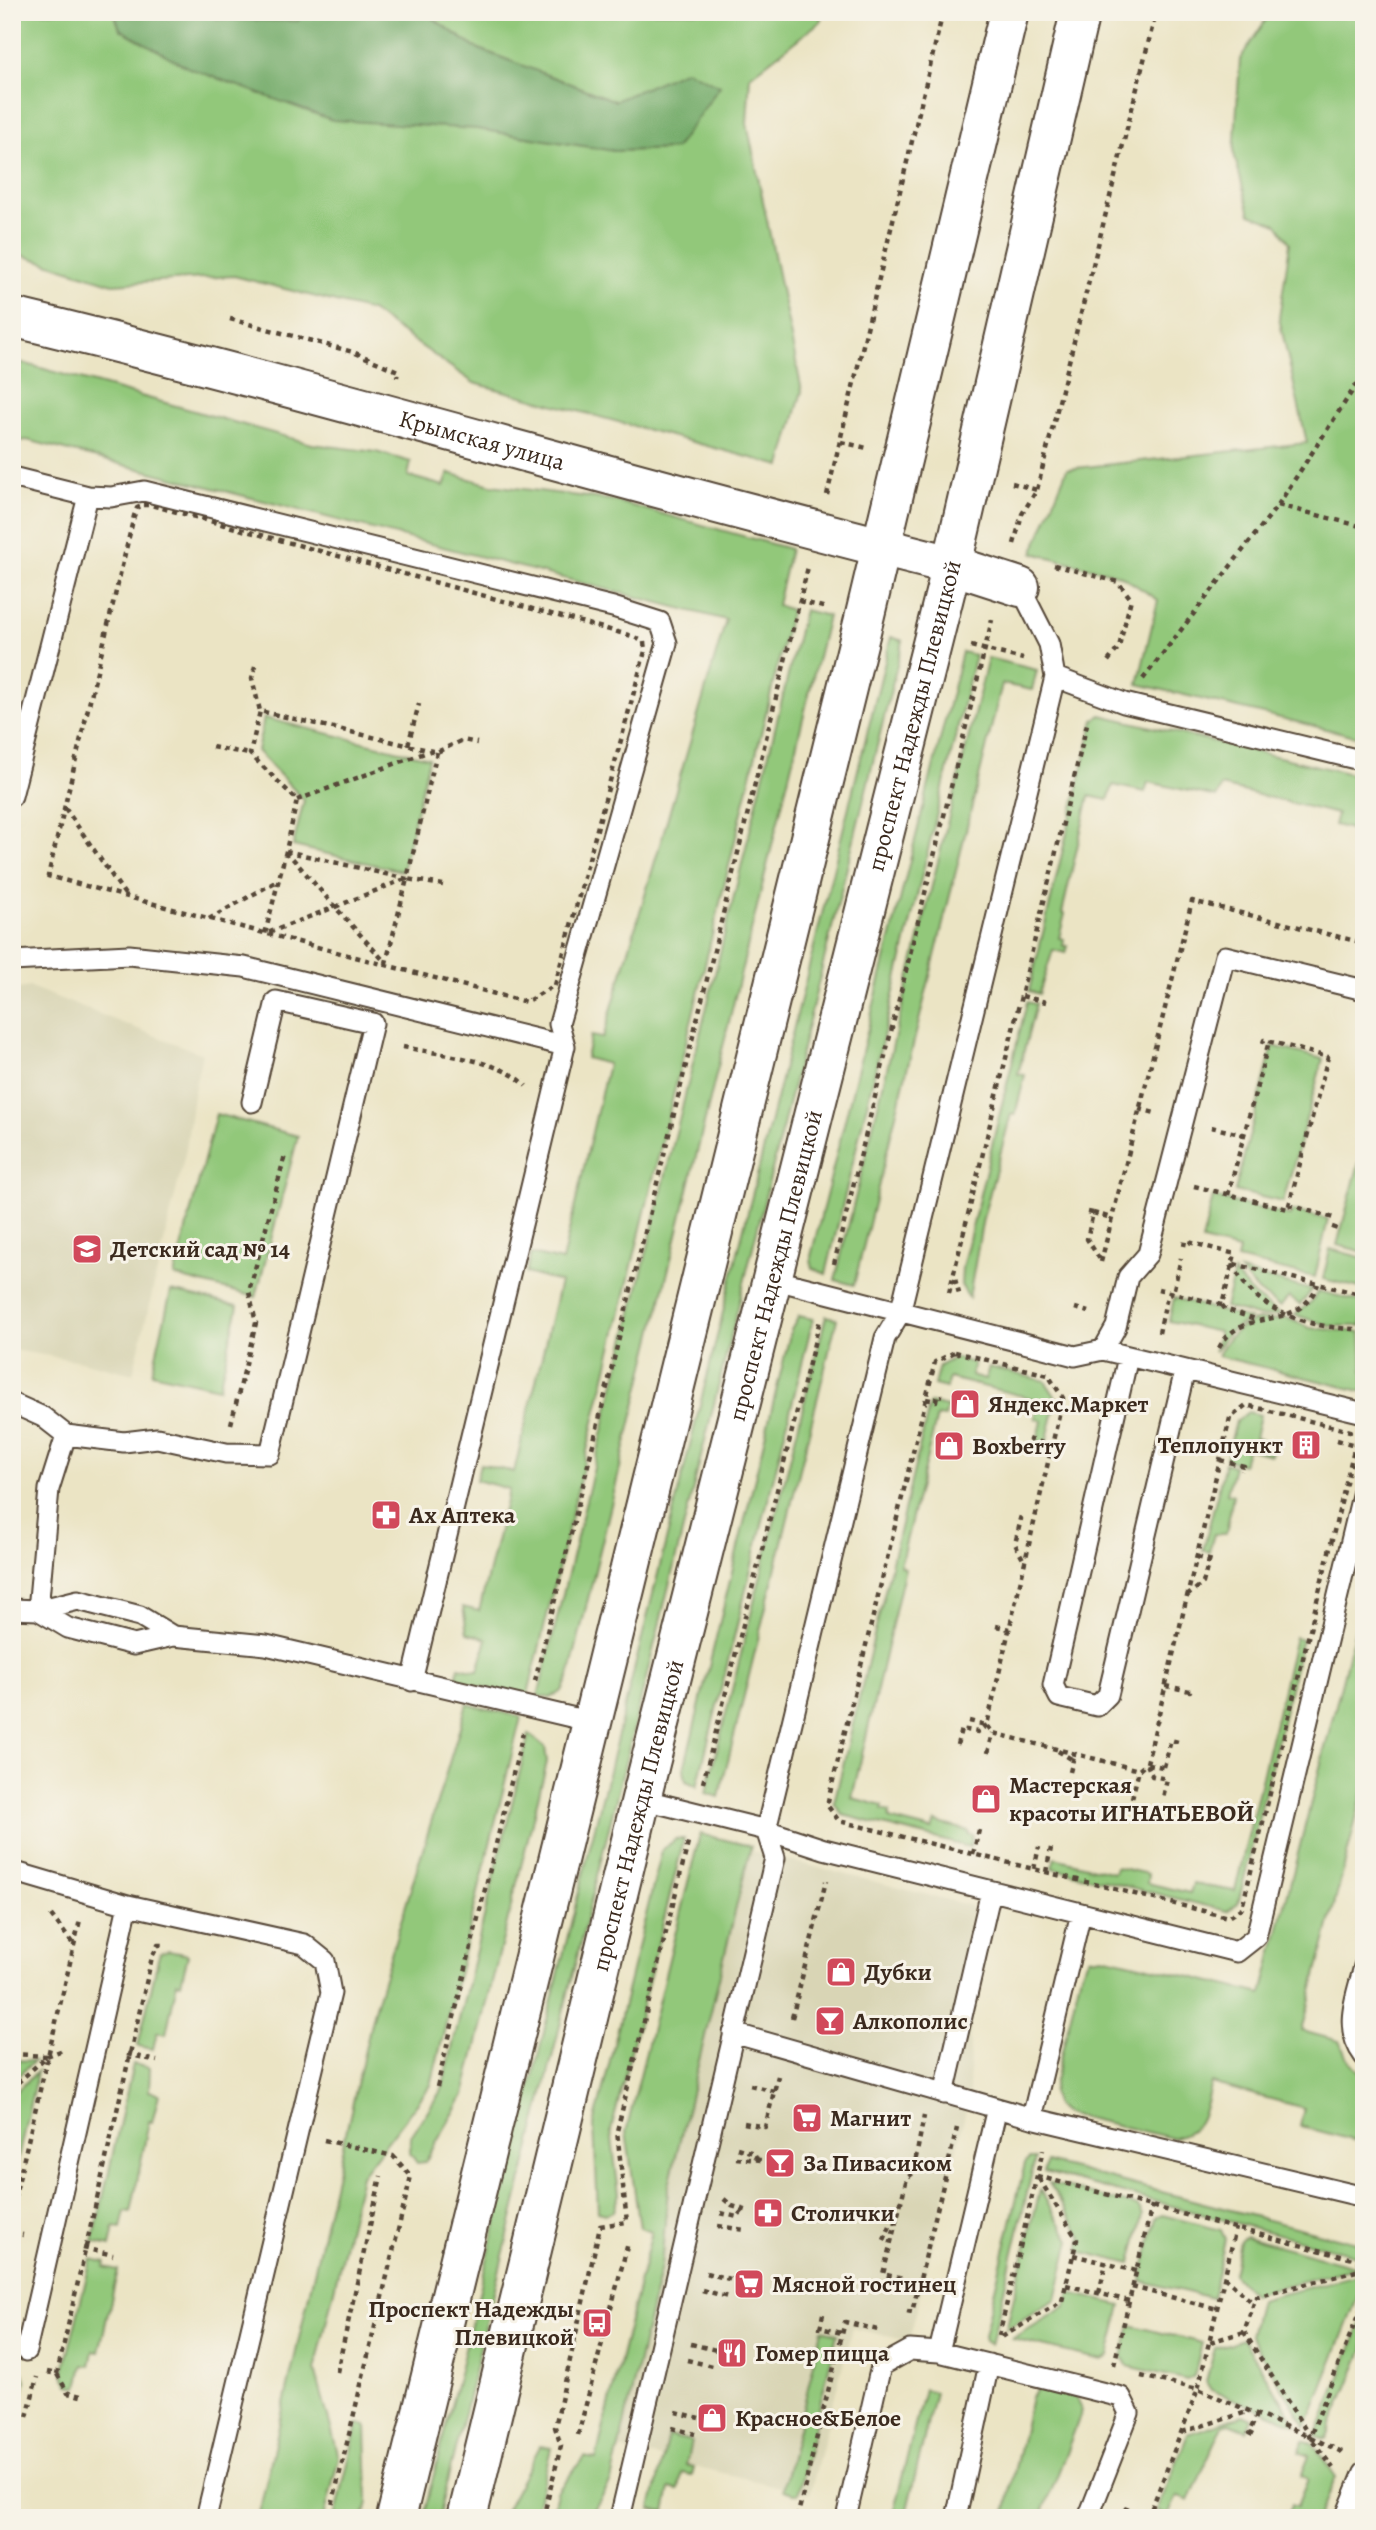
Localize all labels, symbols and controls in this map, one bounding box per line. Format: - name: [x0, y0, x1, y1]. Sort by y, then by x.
- street label: Крымская улица: [396, 402, 569, 478]
- street label: проспект Надежды Плевицкой: [859, 557, 969, 875]
- street label: проспект Надежды Плевицкой: [721, 1106, 830, 1424]
- school or university icon: Детский сад № 14: [70, 1232, 104, 1266]
- place label: Детский сад № 14: [110, 1233, 290, 1265]
- shop icon: Яндекс.Маркет: [948, 1387, 982, 1421]
- place label: Яндекс.Маркет: [988, 1388, 1149, 1420]
- building icon: Теплопункт: [1289, 1428, 1323, 1462]
- shop icon: Boxberry: [932, 1429, 966, 1463]
- place label: Теплопункт: [1158, 1429, 1283, 1461]
- place label: Boxberry: [972, 1430, 1066, 1462]
- pharmacy icon: Ах Аптека: [369, 1498, 403, 1532]
- place label: Ах Аптека: [408, 1499, 516, 1531]
- street label: проспект Надежды Плевицкой: [584, 1656, 692, 1975]
- place label: Мастерская красоты ИГНАТЬЕВОЙ: [1009, 1769, 1254, 1829]
- shop icon: Мастерская красоты ИГНАТЬЕВОЙ: [969, 1782, 1003, 1816]
- shop icon: Дубки: [824, 1955, 858, 1989]
- place label: Дубки: [864, 1956, 932, 1988]
- bar icon: Алкополис: [813, 2004, 847, 2038]
- place label: Алкополис: [852, 2005, 968, 2037]
- supermarket icon: Магнит: [790, 2101, 824, 2135]
- place label: Магнит: [830, 2102, 911, 2134]
- bar icon: За Пивасиком: [763, 2146, 797, 2180]
- place label: За Пивасиком: [803, 2147, 952, 2179]
- pharmacy icon: Столички: [751, 2196, 785, 2230]
- place label: Столички: [791, 2197, 895, 2229]
- supermarket icon: Мясной гостинец: [732, 2267, 766, 2301]
- place label: Мясной гостинец: [772, 2268, 957, 2300]
- place label: Проспект Надежды Плевицкой: [368, 2293, 574, 2353]
- bus stop icon: Проспект Надежды Плевицкой: [580, 2306, 614, 2340]
- restaurant icon: Гомер пицца: [715, 2336, 749, 2370]
- place label: Гомер пицца: [755, 2337, 890, 2369]
- shop icon: Красное&Белое: [695, 2401, 729, 2435]
- place label: Красное&Белое: [735, 2402, 901, 2434]

